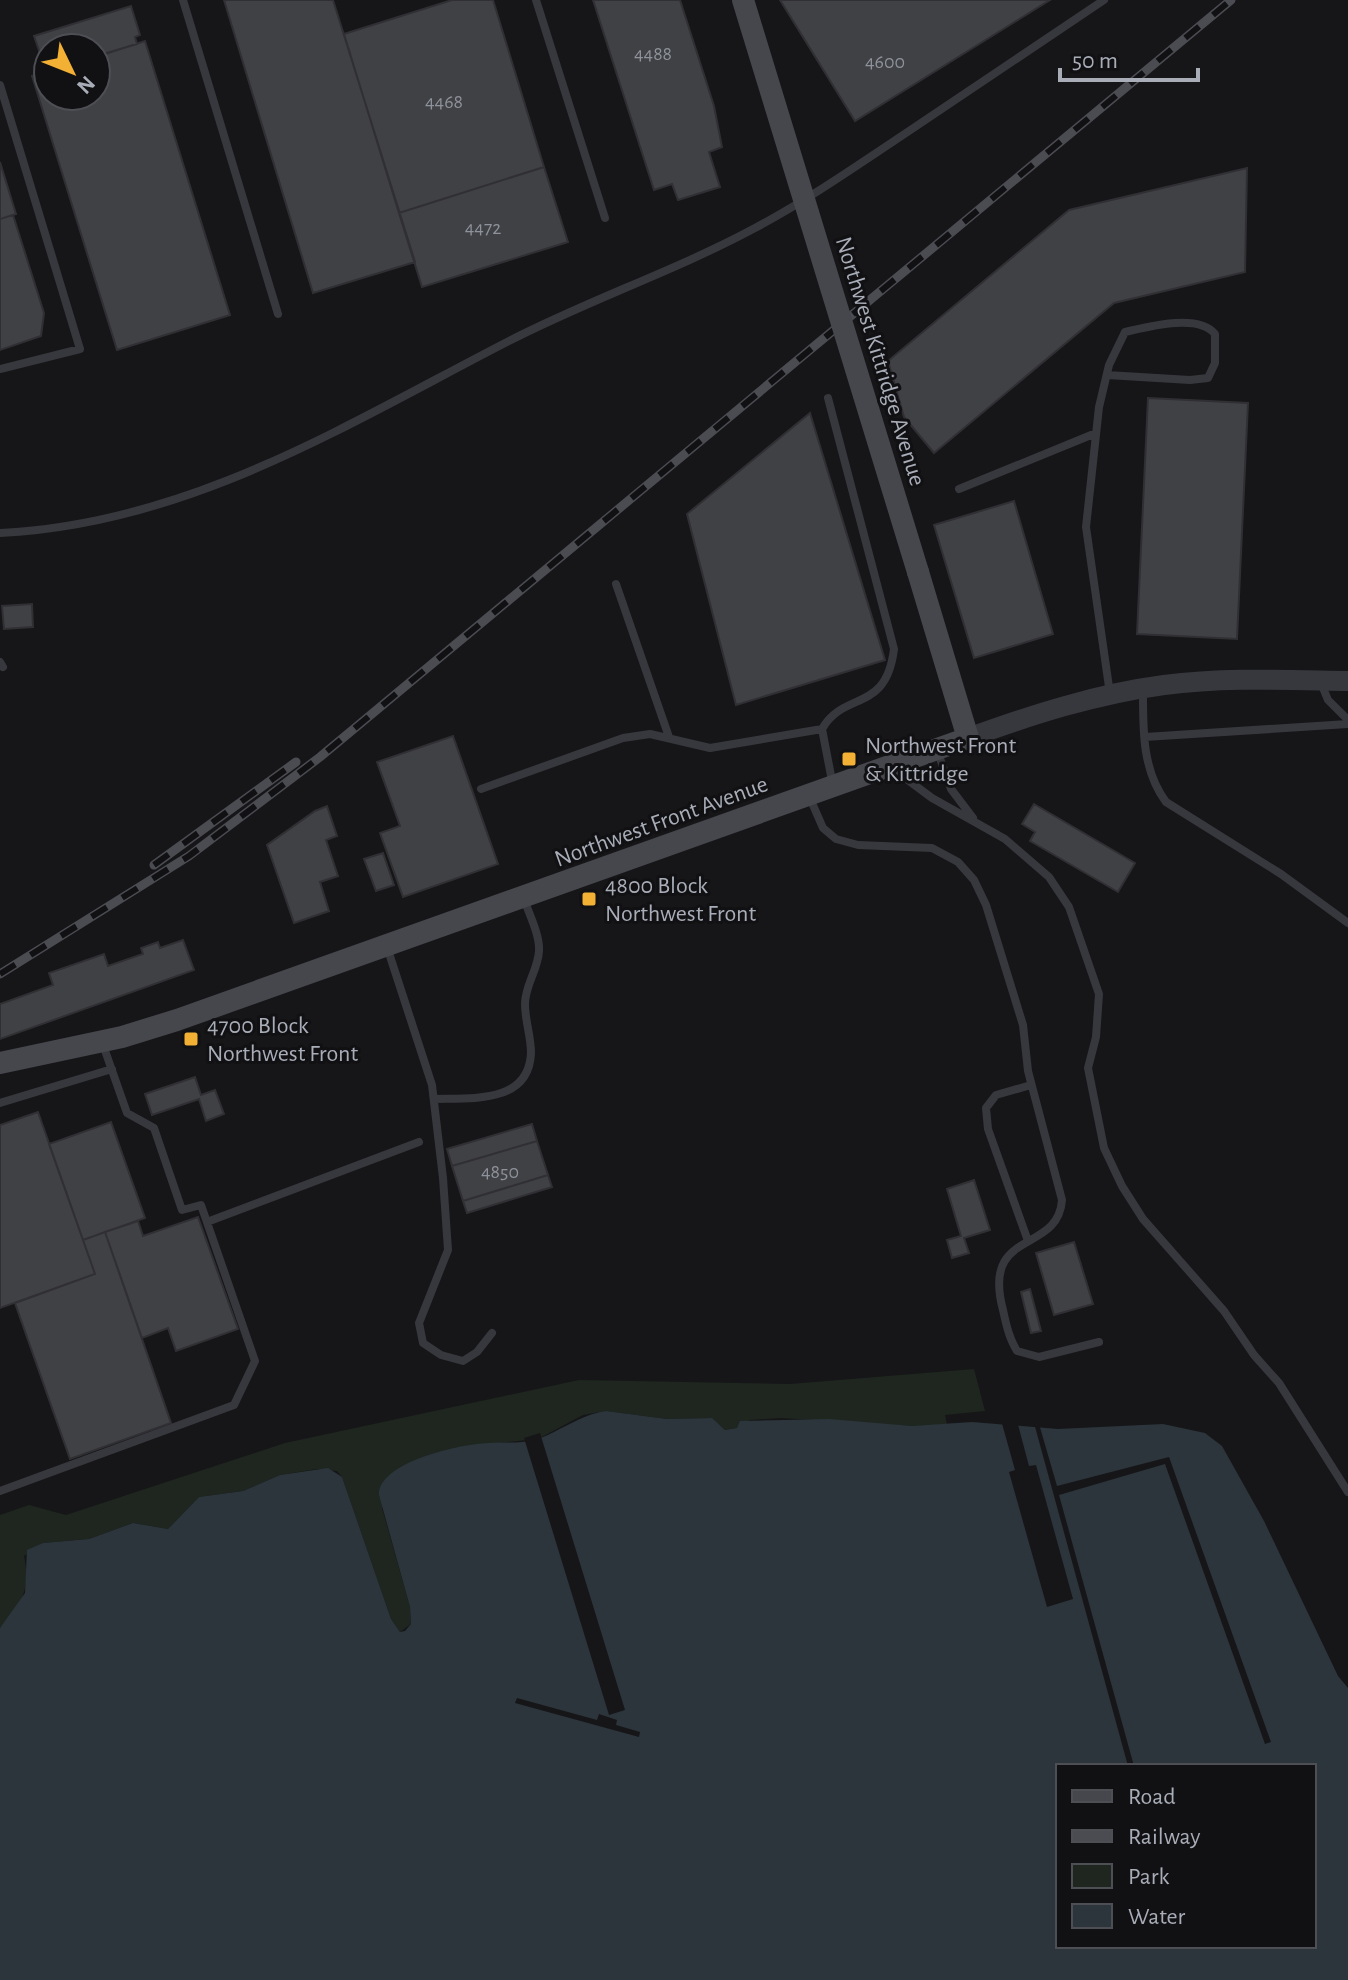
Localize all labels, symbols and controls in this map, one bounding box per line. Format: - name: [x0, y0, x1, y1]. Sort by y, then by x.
- north arrow: [32, 32, 112, 112]
- scale bar: [1060, 32, 1198, 82]
- house number: 4488: [634, 44, 672, 64]
- text: 50 m: [1072, 49, 1118, 73]
- house number: 4600: [865, 52, 905, 72]
- text: N: [73, 72, 99, 98]
- house number: 4468: [425, 92, 463, 112]
- house number: 4472: [465, 218, 501, 238]
- street label: Northwest Kittridge Avenue: [831, 234, 929, 489]
- place label: Northwest Front & Kittridge: [865, 734, 1016, 786]
- marker: Northwest Front & Kittridge: [840, 750, 858, 768]
- street label: Northwest Front Avenue: [551, 772, 771, 872]
- place label: 4800 Block Northwest Front: [605, 874, 756, 926]
- marker: 4800 Block Northwest Front: [580, 890, 598, 908]
- place label: 4700 Block Northwest Front: [207, 1014, 358, 1066]
- marker: 4700 Block Northwest Front: [182, 1030, 200, 1048]
- house number: 4850: [481, 1162, 519, 1182]
- legend: [1056, 1764, 1316, 1948]
- text: Road: [1128, 1785, 1176, 1809]
- text: Railway: [1128, 1825, 1200, 1849]
- text: Park: [1128, 1865, 1169, 1889]
- text: Water: [1128, 1905, 1186, 1929]

